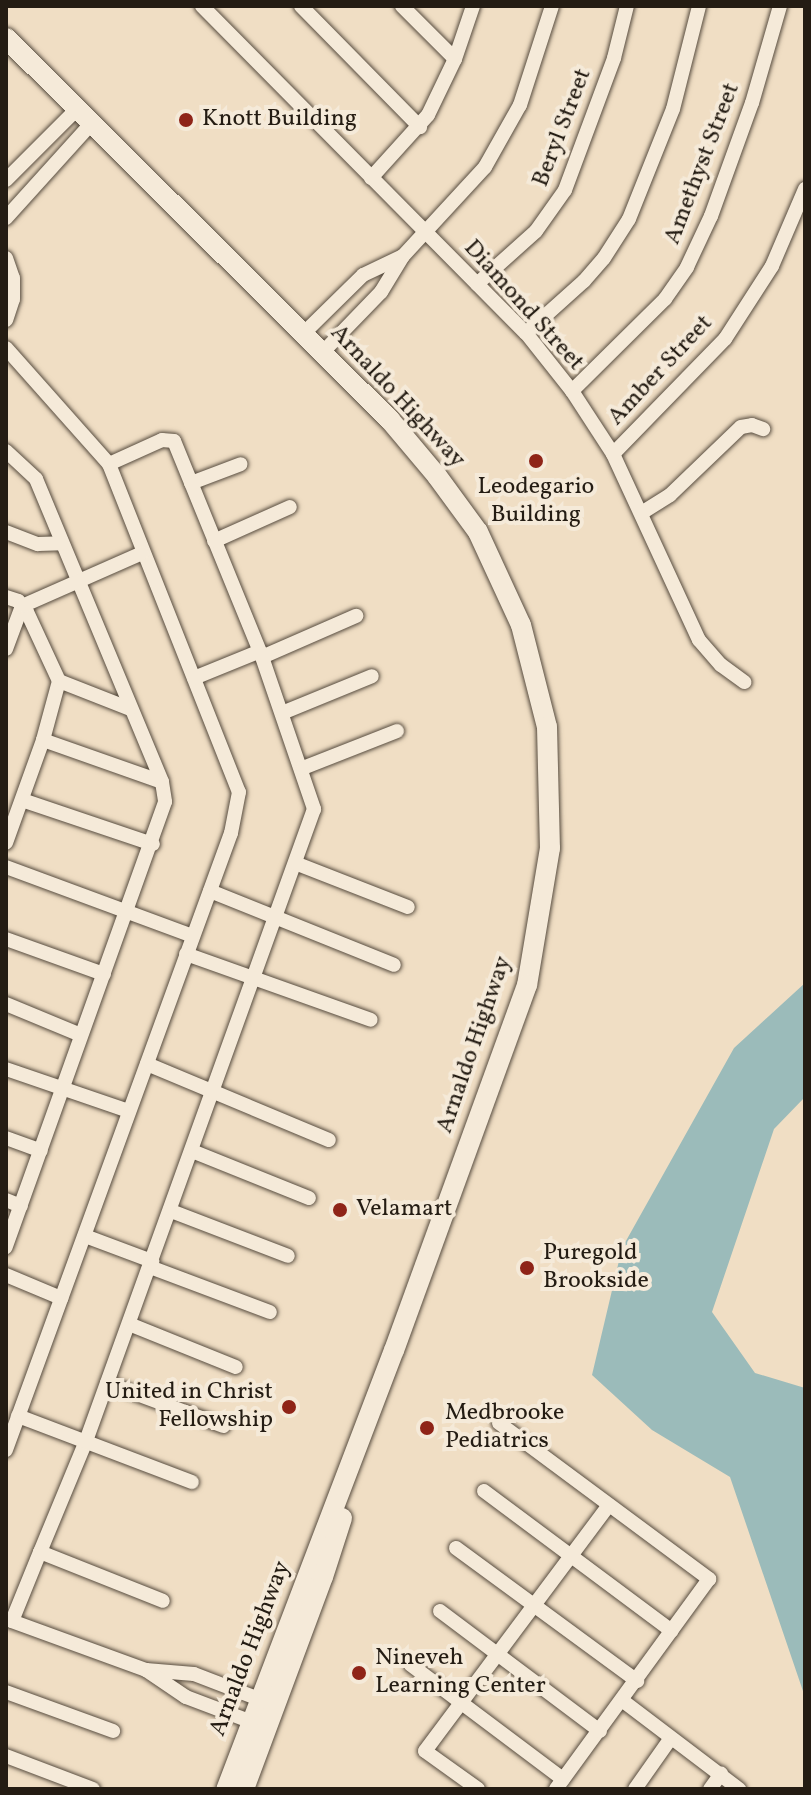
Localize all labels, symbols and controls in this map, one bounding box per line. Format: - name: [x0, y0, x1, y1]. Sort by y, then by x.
- street label: Beryl Street: [527, 65, 599, 191]
- street label: Amethyst Street: [659, 79, 747, 249]
- place label: Knott Building: [202, 106, 357, 134]
- marker: Knott Building: [177, 111, 195, 129]
- street label: Diamond Street: [457, 235, 589, 377]
- street label: Amber Street: [603, 310, 719, 432]
- street label: Arnaldo Highway: [323, 319, 471, 475]
- marker: Leodegario Building: [527, 452, 545, 470]
- place label: Leodegario Building: [478, 474, 594, 530]
- street label: Arnaldo Highway: [431, 953, 519, 1137]
- place label: Velamart: [356, 1196, 452, 1224]
- marker: Velamart: [331, 1201, 349, 1219]
- place label: Puregold Brookside: [543, 1240, 649, 1296]
- marker: Puregold Brookside: [518, 1259, 536, 1277]
- place label: United in Christ Fellowship: [105, 1379, 273, 1435]
- marker: United in Christ Fellowship: [280, 1398, 298, 1416]
- place label: Medbrooke Pediatrics: [445, 1400, 564, 1456]
- marker: Medbrooke Pediatrics: [416, 1417, 438, 1439]
- street label: Arnaldo Highway: [204, 1557, 298, 1741]
- place label: Nineveh Learning Center: [375, 1645, 546, 1701]
- marker: Nineveh Learning Center: [350, 1664, 368, 1682]

